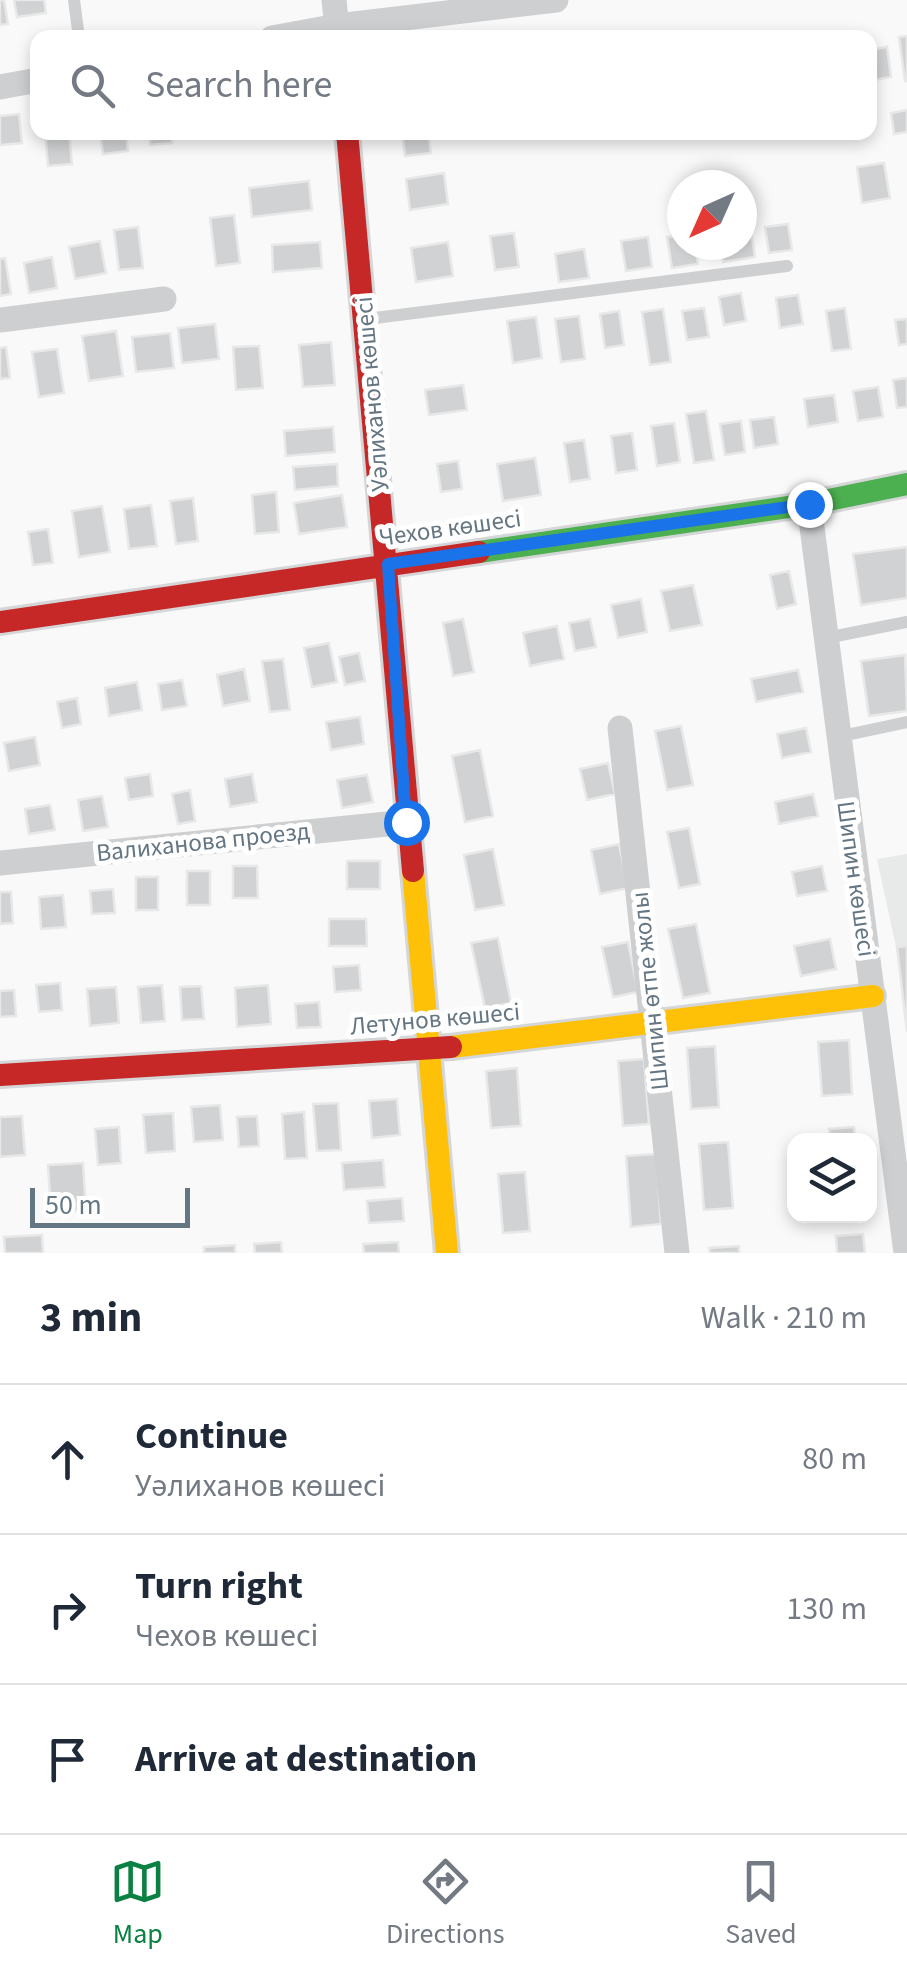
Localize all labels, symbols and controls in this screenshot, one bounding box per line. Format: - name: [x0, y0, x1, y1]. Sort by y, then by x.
- search box: [30, 30, 877, 140]
- icon: search: [65, 58, 120, 113]
- text: Search here: [145, 58, 332, 112]
- north arrow: [667, 170, 757, 260]
- street label: Уәлиханов көшесі: [346, 295, 398, 493]
- route end: [787, 482, 833, 528]
- street label: Чехов көшесі: [377, 500, 523, 556]
- street label: Шипин көшесі: [827, 799, 885, 959]
- route start: [384, 800, 430, 846]
- street label: Валиханова проезд: [94, 813, 312, 871]
- street label: Шипин өтпе жолы: [622, 890, 678, 1092]
- street label: Летунов көшесі: [348, 994, 522, 1044]
- map controls: [787, 1133, 877, 1223]
- button: layers: [787, 1133, 877, 1223]
- scale bar: [30, 1183, 190, 1228]
- text: 50 m: [45, 1185, 102, 1225]
- text: 3 min: [40, 1288, 142, 1348]
- text: Walk · 210 m: [701, 1295, 867, 1341]
- text: Continue: [135, 1409, 288, 1463]
- icon: ahead: [40, 1432, 95, 1487]
- text: 80 m: [802, 1436, 867, 1482]
- text: Уәлиханов көшесі: [135, 1463, 385, 1509]
- text: Turn right: [135, 1559, 303, 1613]
- icon: right: [40, 1582, 95, 1637]
- text: 130 m: [786, 1586, 867, 1632]
- text: Чехов көшесі: [135, 1613, 318, 1659]
- icon: arrive: [40, 1732, 95, 1787]
- text: Arrive at destination: [135, 1732, 477, 1786]
- tab: Map: [110, 1854, 165, 1954]
- tab: Directions: [386, 1854, 505, 1954]
- tab: Saved: [725, 1854, 797, 1954]

